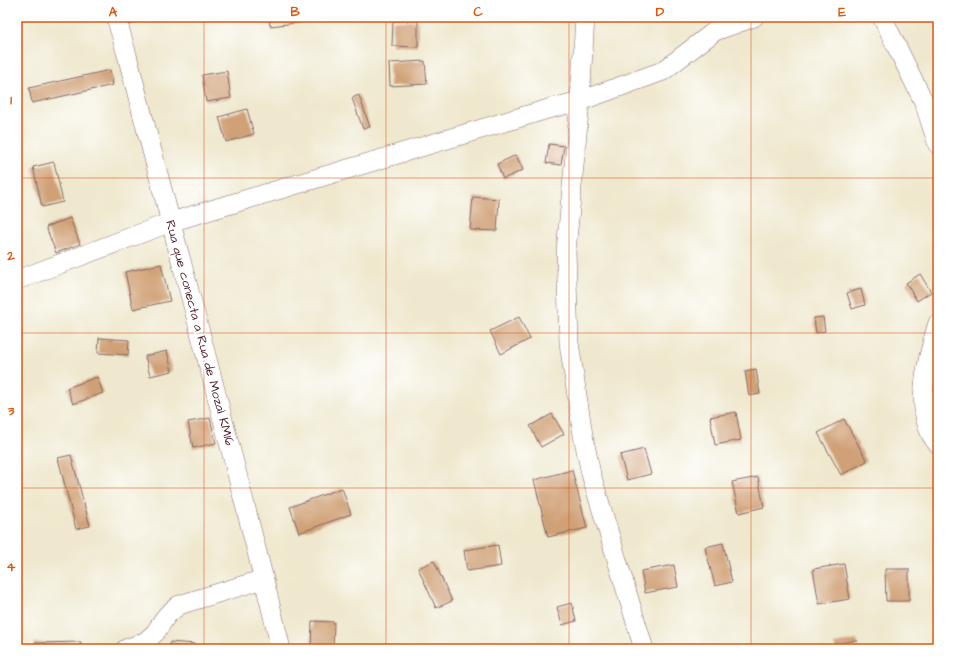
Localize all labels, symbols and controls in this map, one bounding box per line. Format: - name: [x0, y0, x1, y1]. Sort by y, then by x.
- text: A: [109, 3, 118, 21]
- text: B: [290, 3, 300, 21]
- text: C: [473, 3, 483, 21]
- text: D: [656, 3, 665, 21]
- text: E: [838, 3, 846, 21]
- text: 1: [10, 91, 12, 109]
- street label: Rua que conecta a Rua de Mozal KM16: [161, 218, 239, 448]
- text: 2: [6, 247, 15, 265]
- text: 3: [7, 402, 15, 420]
- text: 4: [7, 558, 16, 576]

